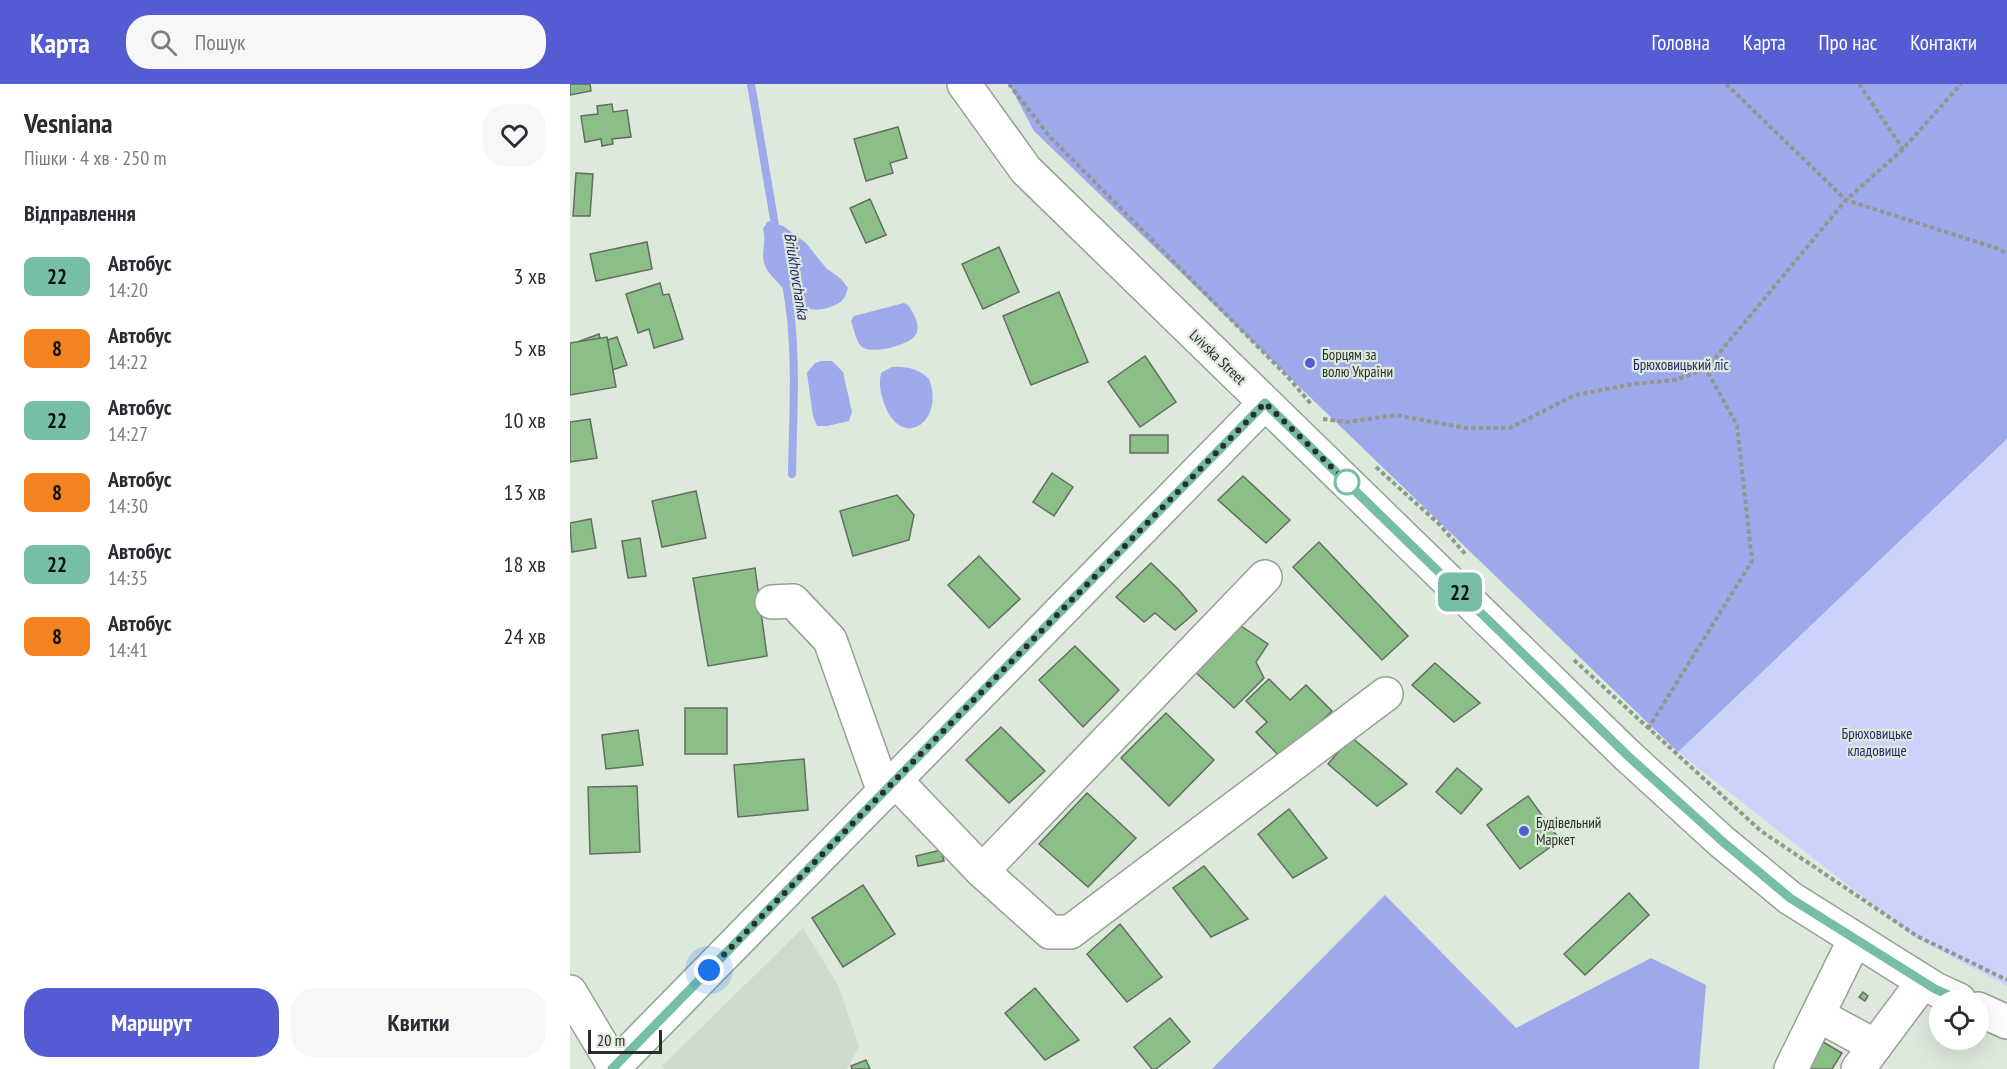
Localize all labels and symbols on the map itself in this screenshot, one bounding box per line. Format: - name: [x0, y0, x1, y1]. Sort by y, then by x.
- water label: Briukhovchanka: [780, 231, 814, 322]
- street label: Lvivska Street: [1186, 325, 1250, 389]
- place label: Борцям за волю України: [1322, 345, 1393, 381]
- park label: Брюховицький ліс: [1633, 355, 1730, 374]
- marker: Борцям за волю України: [1303, 356, 1317, 370]
- unlabelled marker: [1334, 469, 1360, 495]
- line badge: 22: [1433, 572, 1487, 612]
- park label: Брюховицьке кладовище: [1842, 724, 1912, 760]
- place label: Будівельний Маркет: [1536, 813, 1601, 849]
- marker: Будівельний Маркет: [1517, 824, 1531, 838]
- your location: [694, 955, 724, 985]
- scale bar: [588, 1027, 662, 1054]

